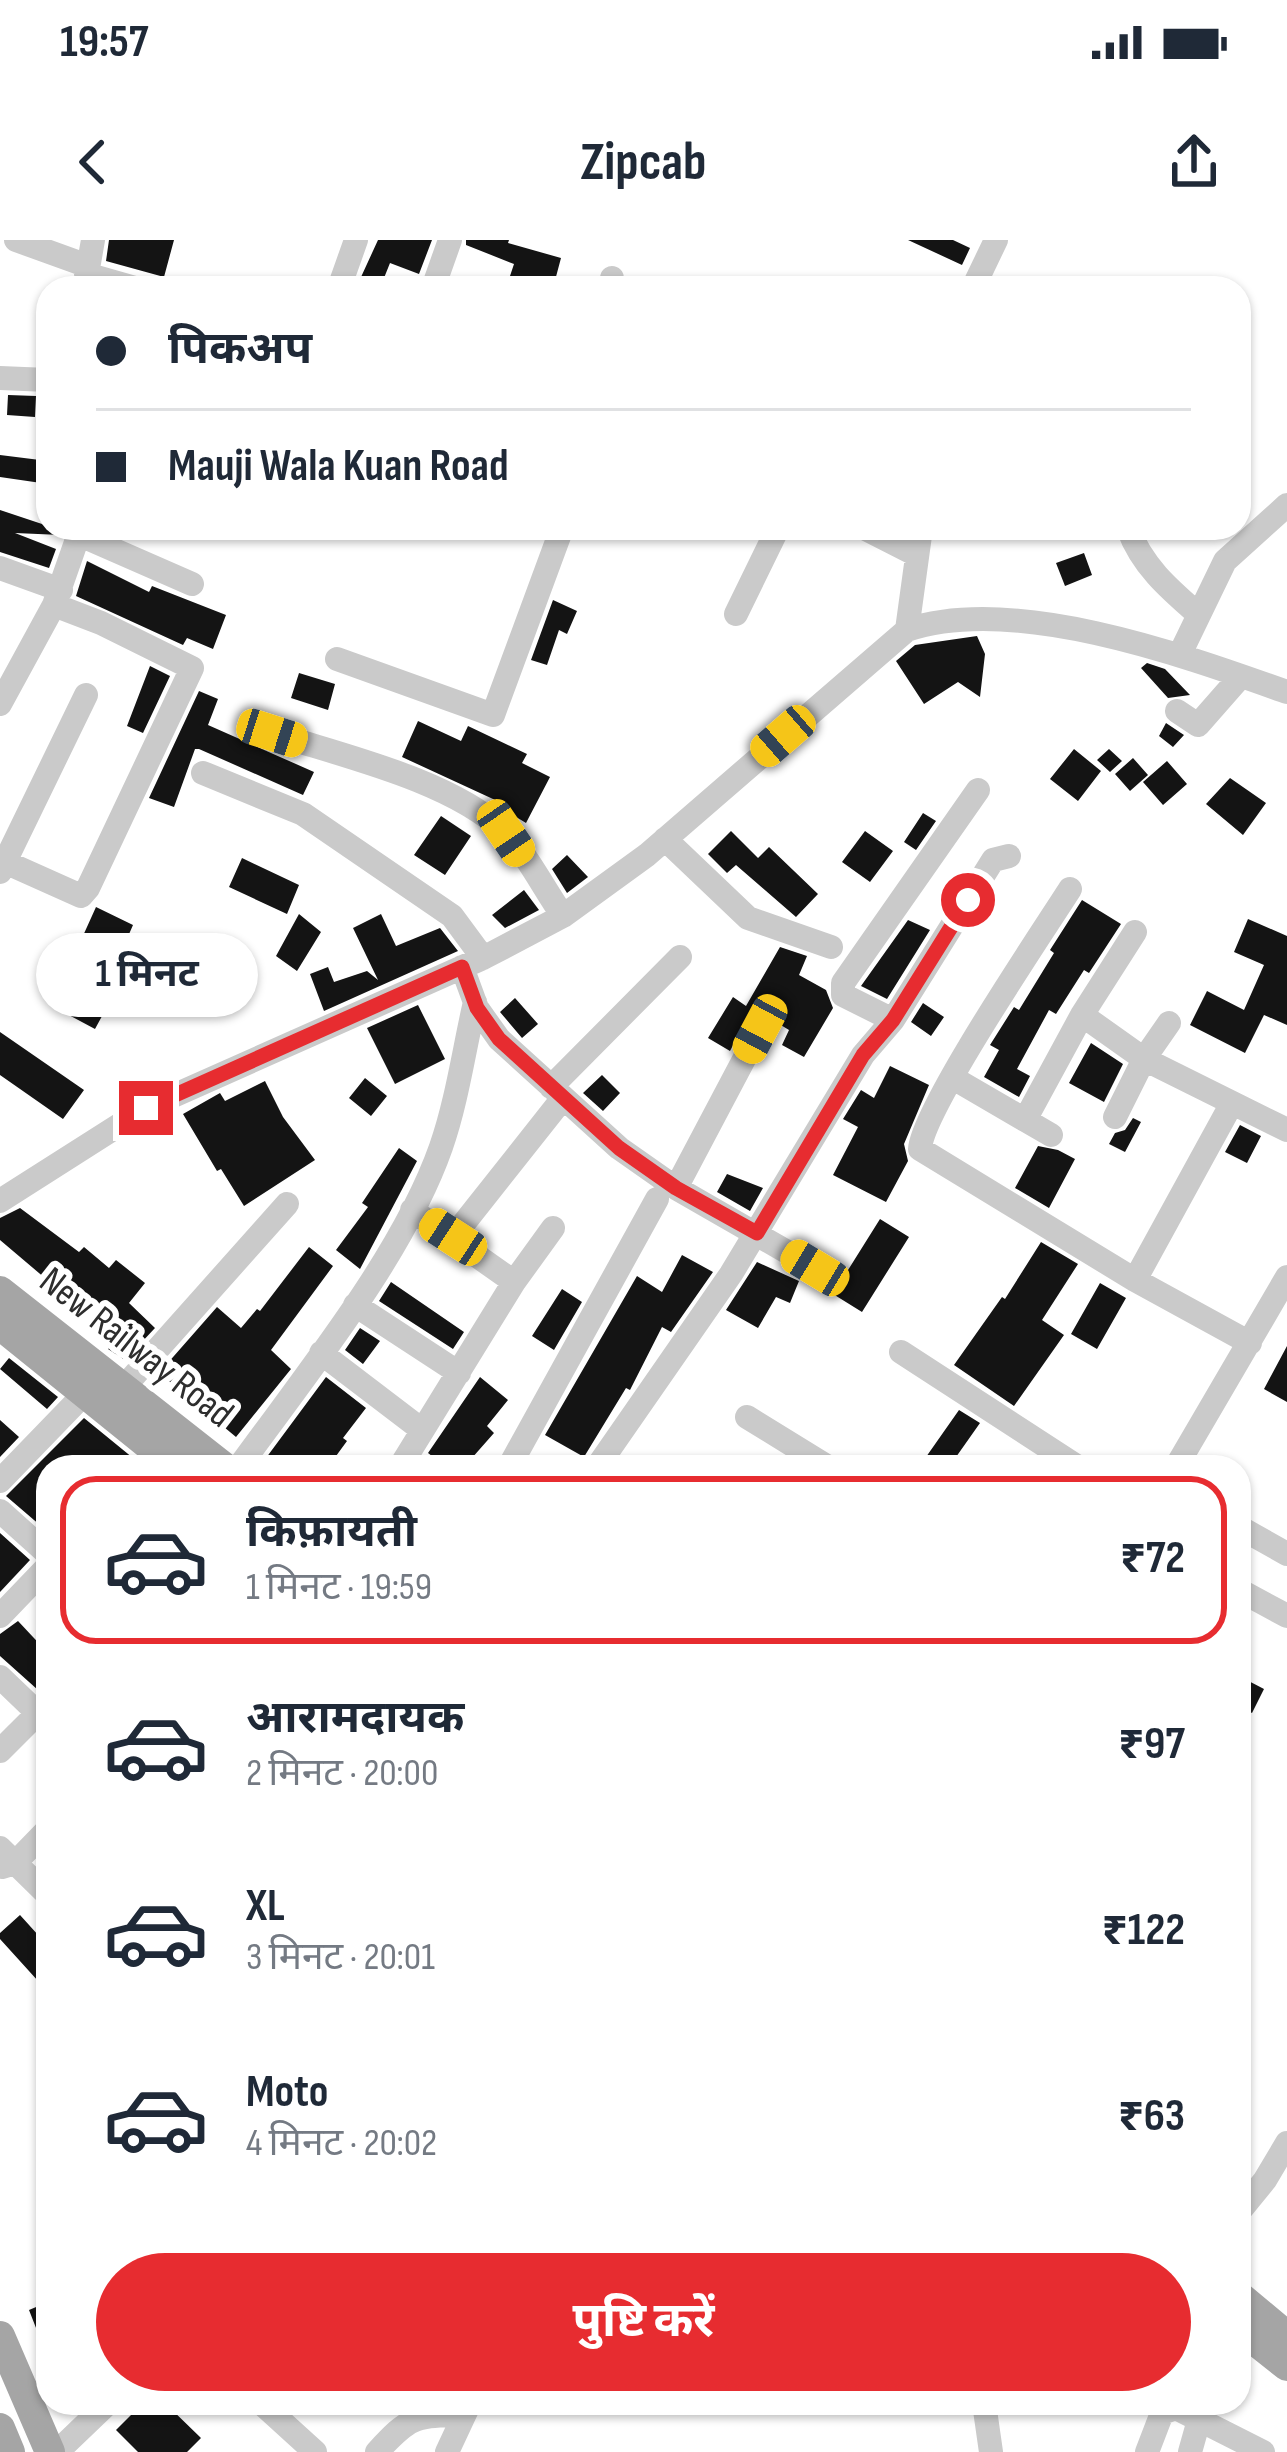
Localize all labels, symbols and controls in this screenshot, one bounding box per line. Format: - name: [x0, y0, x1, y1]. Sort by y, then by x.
- text: 19:57: [60, 15, 148, 70]
- icon: back: [60, 129, 126, 195]
- icon: share: [1161, 129, 1227, 195]
- text: Zipcab: [580, 130, 707, 195]
- text: पिकअप: [168, 322, 312, 377]
- text: Mauji Wala Kuan Road: [168, 439, 509, 494]
- car: [744, 699, 822, 773]
- car: [232, 705, 312, 761]
- car: [471, 793, 541, 873]
- route start: [941, 873, 995, 927]
- callout: 1 मिनट: [35, 934, 257, 1018]
- text: 1 मिनट: [95, 951, 199, 998]
- car: [727, 989, 793, 1069]
- route end: [119, 1081, 173, 1135]
- car: [413, 1202, 493, 1272]
- car: [775, 1234, 855, 1302]
- street label: New Railway Road: [30, 1258, 242, 1438]
- text: किफ़ायती: [246, 1505, 417, 1560]
- icon: car: [102, 1506, 210, 1614]
- text: ₹72: [1120, 1531, 1185, 1586]
- text: 1 मिनट · 19:59: [246, 1564, 432, 1611]
- text: आरामदायक: [246, 1691, 464, 1746]
- icon: car: [102, 1692, 210, 1800]
- text: ₹97: [1118, 1717, 1185, 1772]
- text: 2 मिनट · 20:00: [246, 1750, 438, 1797]
- icon: car: [102, 1878, 210, 1986]
- text: XL: [246, 1879, 285, 1934]
- text: ₹122: [1102, 1903, 1185, 1958]
- text: 3 मिनट · 20:01: [246, 1934, 435, 1981]
- icon: car: [102, 2064, 210, 2172]
- text: Moto: [246, 2065, 328, 2120]
- text: ₹63: [1118, 2089, 1185, 2144]
- text: 4 मिनट · 20:02: [246, 2120, 437, 2167]
- button: पुष्टि करें: [96, 2253, 1191, 2391]

